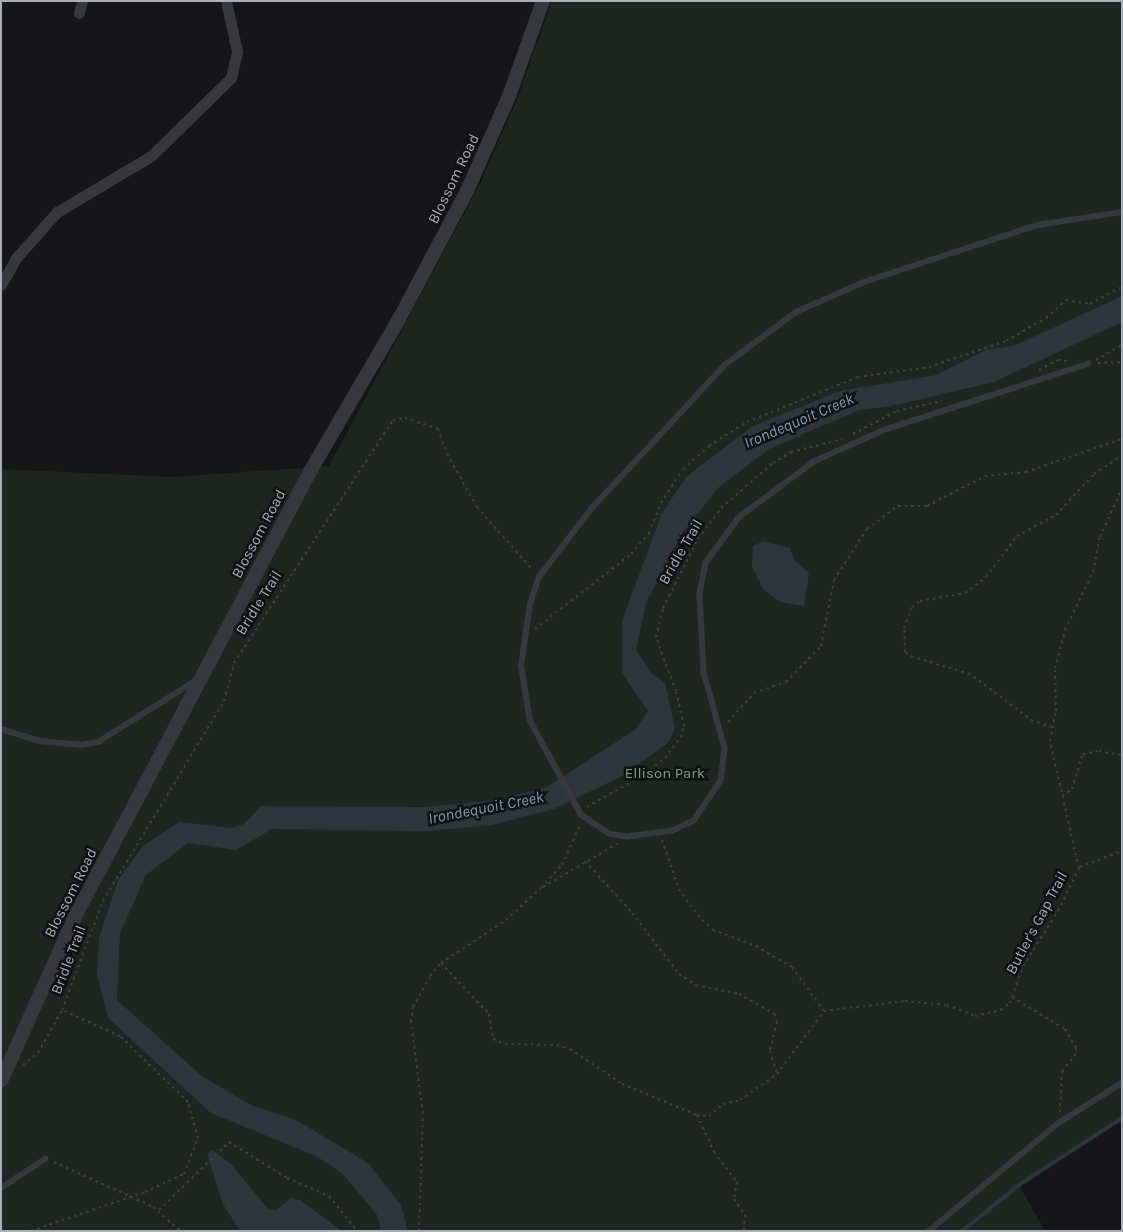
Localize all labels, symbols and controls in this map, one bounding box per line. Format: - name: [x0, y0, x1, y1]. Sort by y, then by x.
- street label: Blossom Road: [424, 131, 484, 227]
- water label: Irondequoit Creek: [741, 389, 857, 453]
- street label: Blossom Road: [228, 487, 290, 581]
- street label: Bridle Trail: [655, 516, 707, 588]
- street label: Bridle Trail: [232, 568, 286, 638]
- park label: Ellison Park: [625, 765, 705, 783]
- water label: Irondequoit Creek: [427, 787, 545, 829]
- street label: Blossom Road: [41, 845, 101, 941]
- street label: Butler's Gap Trail: [1002, 869, 1072, 977]
- street label: Bridle Trail: [48, 923, 90, 997]

